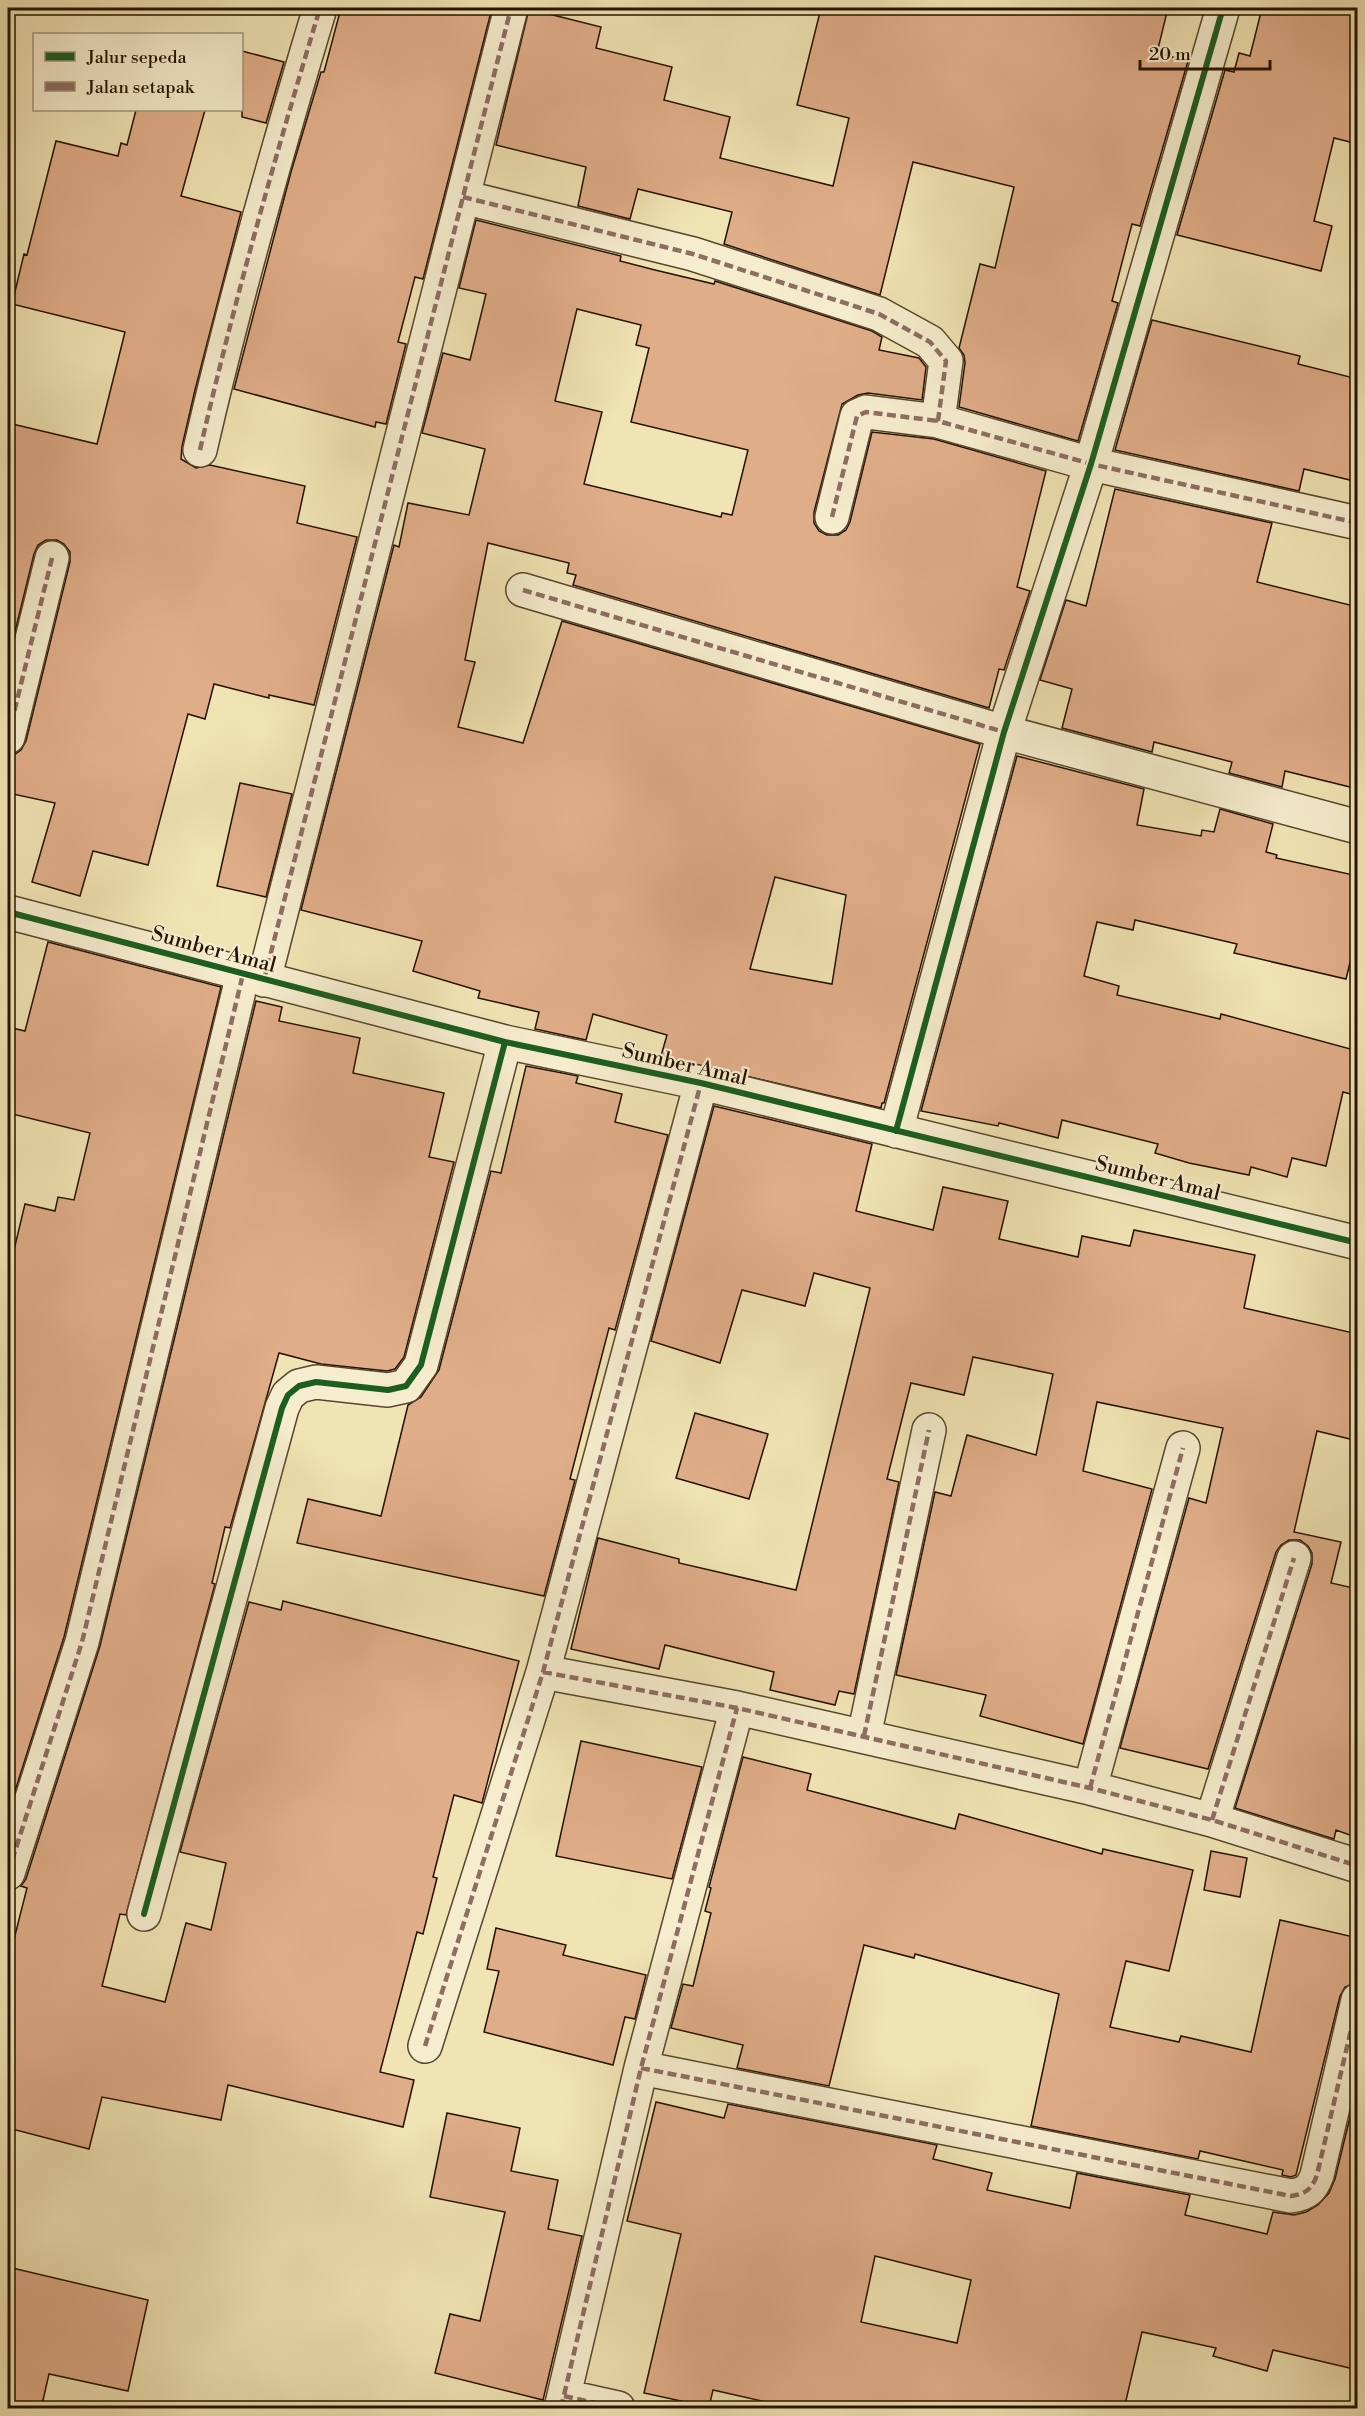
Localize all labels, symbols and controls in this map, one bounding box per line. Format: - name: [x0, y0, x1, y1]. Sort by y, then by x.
- legend: [33, 33, 243, 111]
- scale bar: [1140, 33, 1270, 71]
- text: 20 m: [1149, 43, 1191, 66]
- text: Jalur sepeda: [86, 46, 188, 69]
- text: Jalan setapak: [86, 76, 196, 99]
- street label: Sumber Amal: [149, 921, 279, 979]
- street label: Sumber Amal: [619, 1038, 750, 1092]
- street label: Sumber Amal: [1092, 1151, 1223, 1207]

